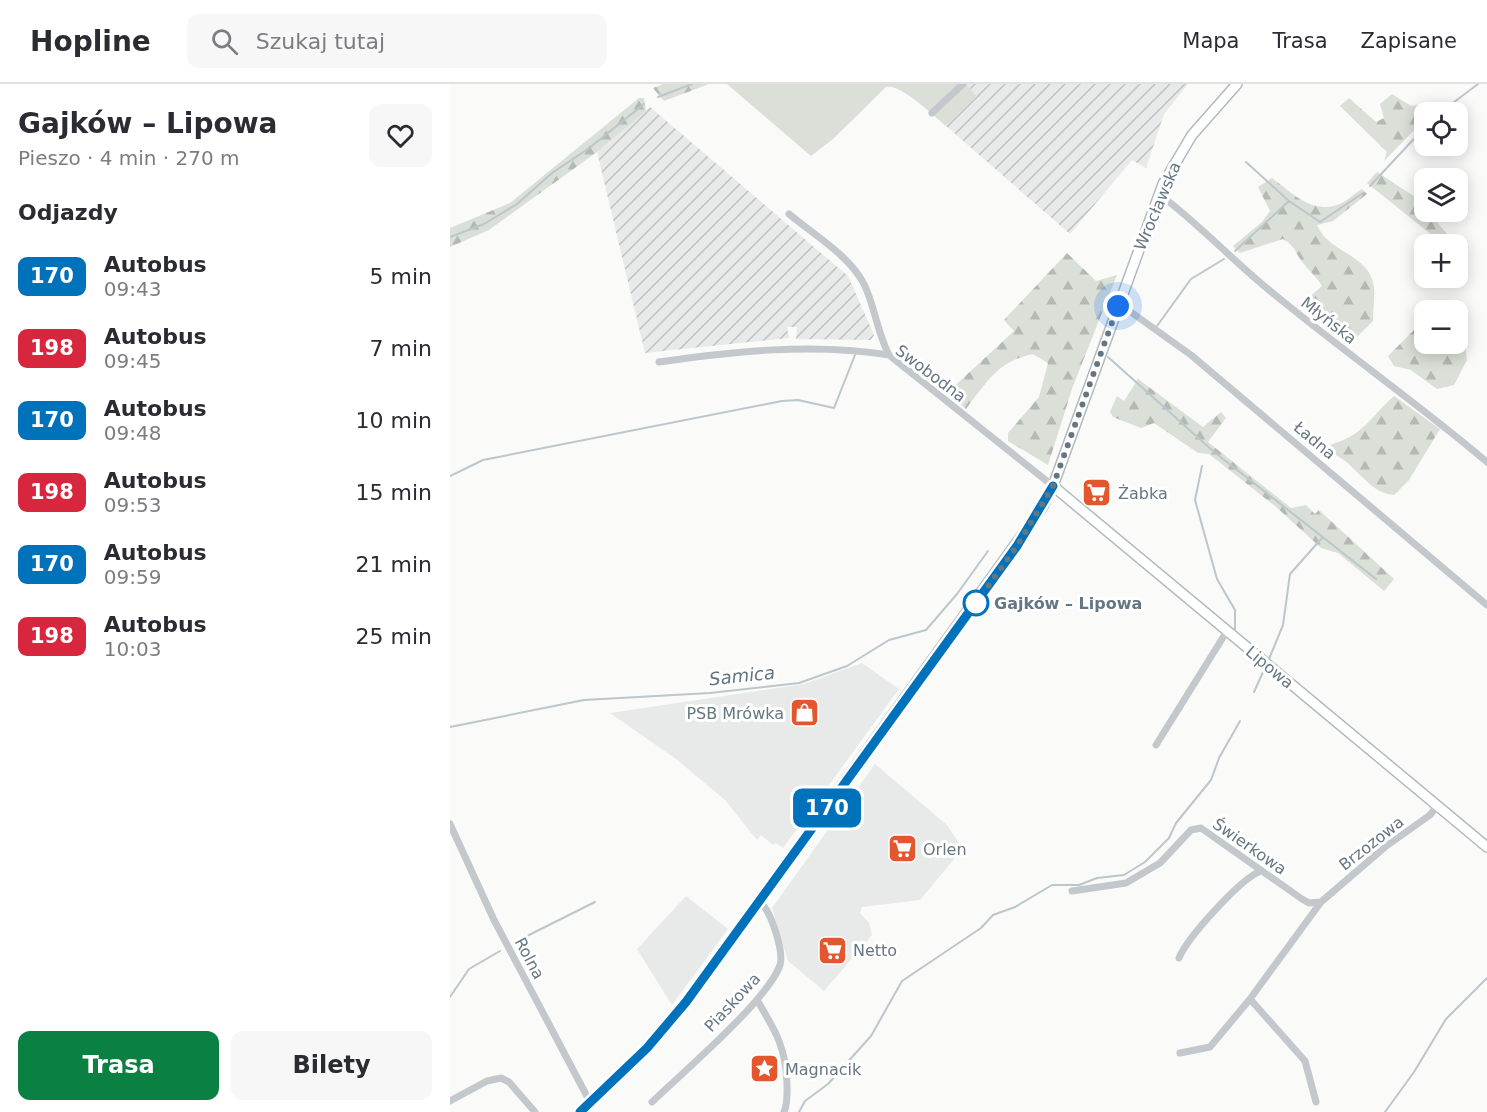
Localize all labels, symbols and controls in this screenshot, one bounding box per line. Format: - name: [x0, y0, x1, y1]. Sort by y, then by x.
- search box: [187, 14, 607, 68]
- text: Hopline: [30, 25, 151, 58]
- icon: search: [208, 25, 241, 58]
- text: Szukaj tutaj: [256, 29, 385, 54]
- text: Mapa: [1182, 29, 1239, 53]
- text: Trasa: [1272, 29, 1328, 53]
- text: Zapisane: [1361, 29, 1457, 53]
- map controls: [1414, 102, 1468, 354]
- button: locate: [1414, 102, 1468, 156]
- button: heart: [369, 104, 432, 167]
- text: Gajków – Lipowa: [18, 107, 277, 140]
- text: Pieszo · 4 min · 270 m: [18, 146, 240, 170]
- street label: Wrocławska: [1130, 159, 1185, 253]
- button: layers: [1414, 168, 1468, 222]
- text: Odjazdy: [18, 200, 118, 225]
- button: +: [1414, 234, 1468, 288]
- text: Autobus: [104, 252, 207, 277]
- text: 170: [30, 264, 74, 288]
- text: 5 min: [370, 264, 432, 289]
- text: 09:43: [104, 277, 161, 301]
- your location: [1103, 291, 1133, 321]
- street label: Młyńska: [1297, 293, 1360, 348]
- button: −: [1414, 300, 1468, 354]
- text: Autobus: [104, 324, 207, 349]
- text: 198: [30, 336, 74, 360]
- text: 7 min: [370, 336, 432, 361]
- street label: Swobodna: [892, 341, 970, 406]
- text: 09:45: [104, 349, 161, 373]
- text: Autobus: [104, 396, 207, 421]
- text: 170: [30, 408, 74, 432]
- text: 10 min: [356, 408, 432, 433]
- street label: Ładna: [1289, 417, 1340, 463]
- text: 09:48: [104, 421, 161, 445]
- text: Autobus: [104, 468, 207, 493]
- supermarket icon: Żabka: [1081, 477, 1113, 509]
- text: 198: [30, 480, 74, 504]
- text: 15 min: [356, 480, 432, 505]
- place label: Żabka: [1118, 484, 1168, 503]
- text: 09:53: [104, 493, 161, 517]
- text: Autobus: [104, 540, 207, 565]
- text: 170: [30, 552, 74, 576]
- text: 21 min: [356, 552, 432, 577]
- text: 09:59: [104, 565, 161, 589]
- marker: Gajków – Lipowa: [963, 590, 989, 616]
- place label: Gajków – Lipowa: [994, 594, 1142, 613]
- text: Autobus: [104, 612, 207, 637]
- text: 198: [30, 624, 74, 648]
- text: 25 min: [356, 624, 432, 649]
- text: 10:03: [104, 637, 161, 661]
- street label: Lipowa: [1242, 642, 1297, 693]
- water label: Samica: [708, 662, 776, 689]
- shop icon: PSB Mrówka: [789, 697, 821, 729]
- place label: PSB Mrówka: [686, 704, 784, 723]
- line badge: 170: [792, 788, 862, 828]
- text: 170: [805, 796, 849, 820]
- street label: Brzozowa: [1335, 812, 1407, 875]
- street label: Świerkowa: [1209, 814, 1290, 879]
- supermarket icon: Orlen: [886, 833, 918, 865]
- place label: Orlen: [923, 840, 967, 859]
- street label: Rolna: [511, 934, 548, 982]
- supermarket icon: Netto: [816, 934, 848, 966]
- place label: Netto: [853, 941, 897, 960]
- street label: Piaskowa: [700, 969, 764, 1036]
- button: Trasa: [18, 1031, 219, 1100]
- button: Bilety: [231, 1031, 432, 1100]
- place icon: Magnacik: [748, 1053, 780, 1085]
- place label: Magnacik: [785, 1060, 862, 1079]

